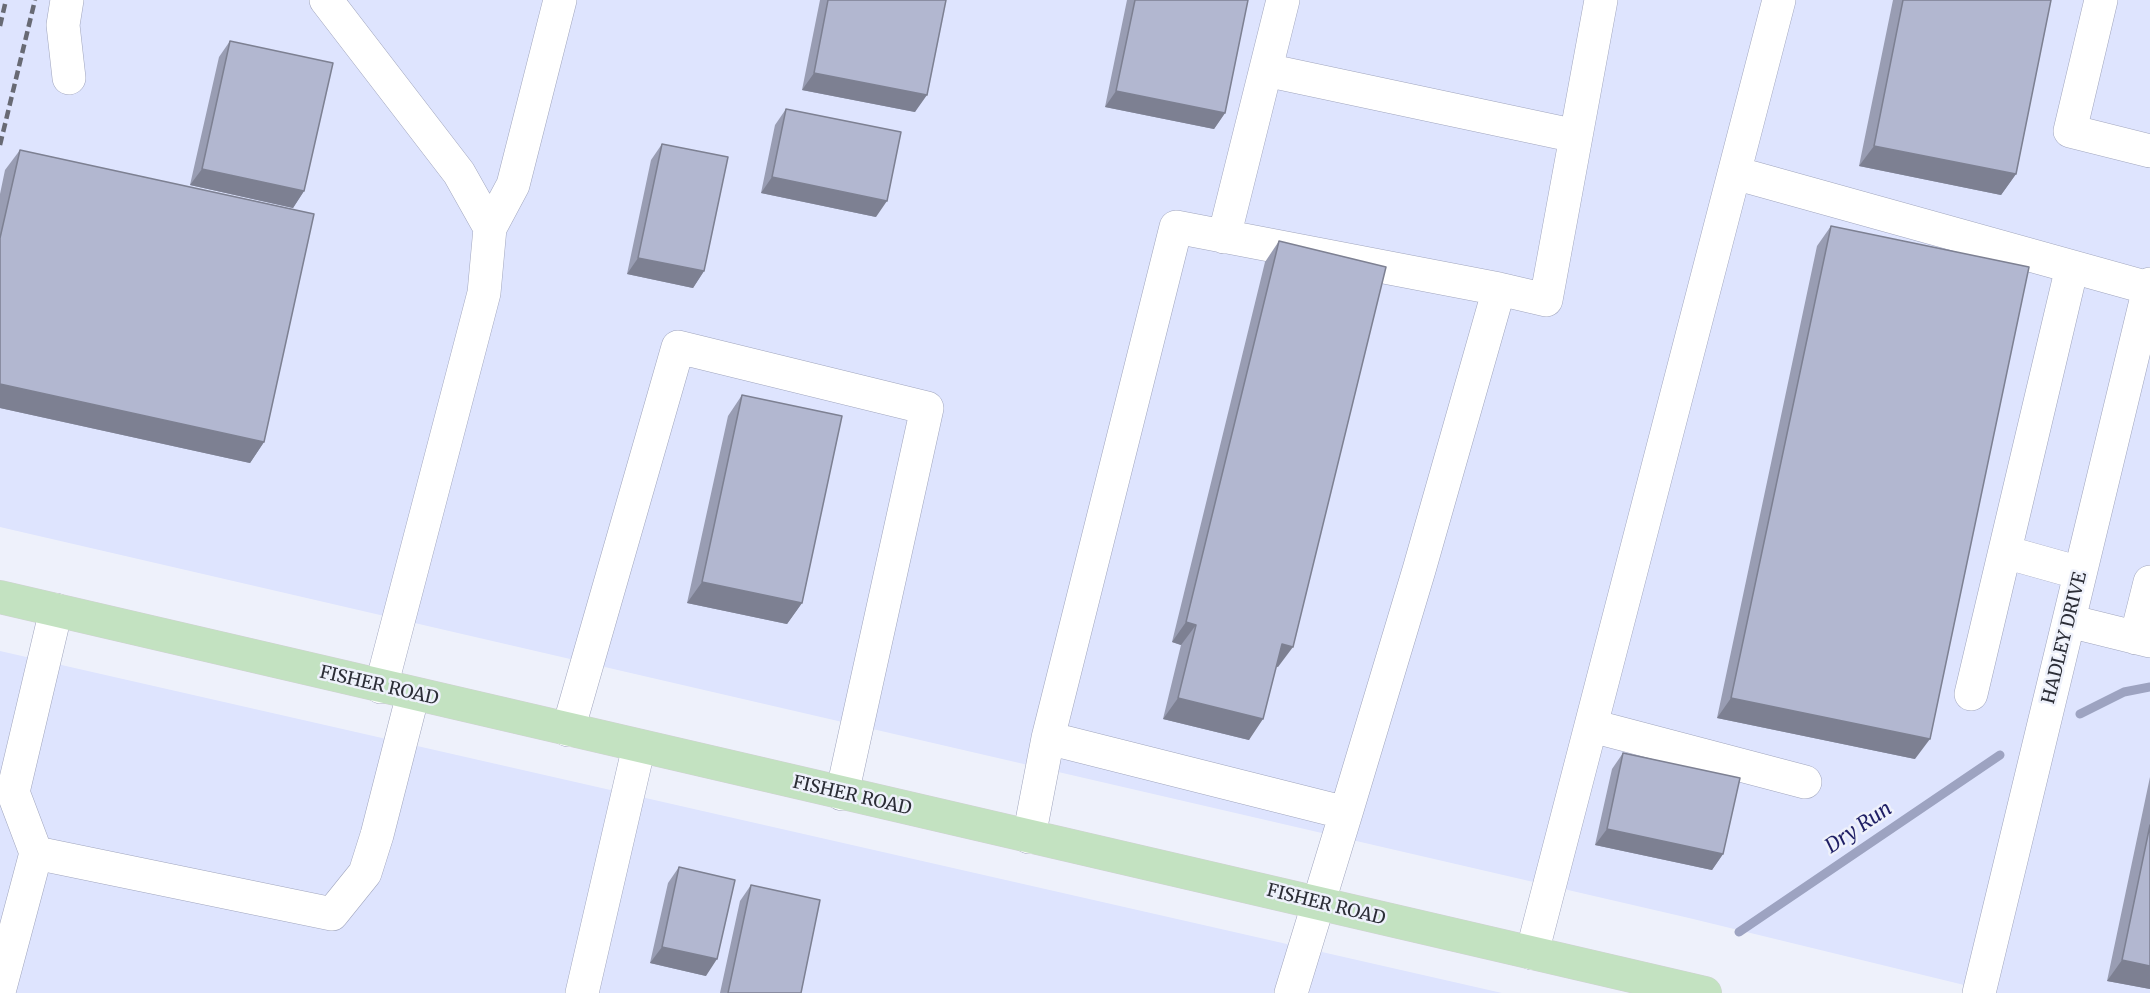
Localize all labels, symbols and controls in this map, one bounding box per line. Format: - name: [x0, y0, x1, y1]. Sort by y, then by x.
- street label: HADLEY DRIVE: [2038, 570, 2092, 706]
- street label: FISHER ROAD: [317, 662, 441, 710]
- street label: FISHER ROAD: [790, 772, 914, 820]
- water label: Dry Run: [1821, 797, 1897, 859]
- street label: FISHER ROAD: [1264, 880, 1388, 930]

